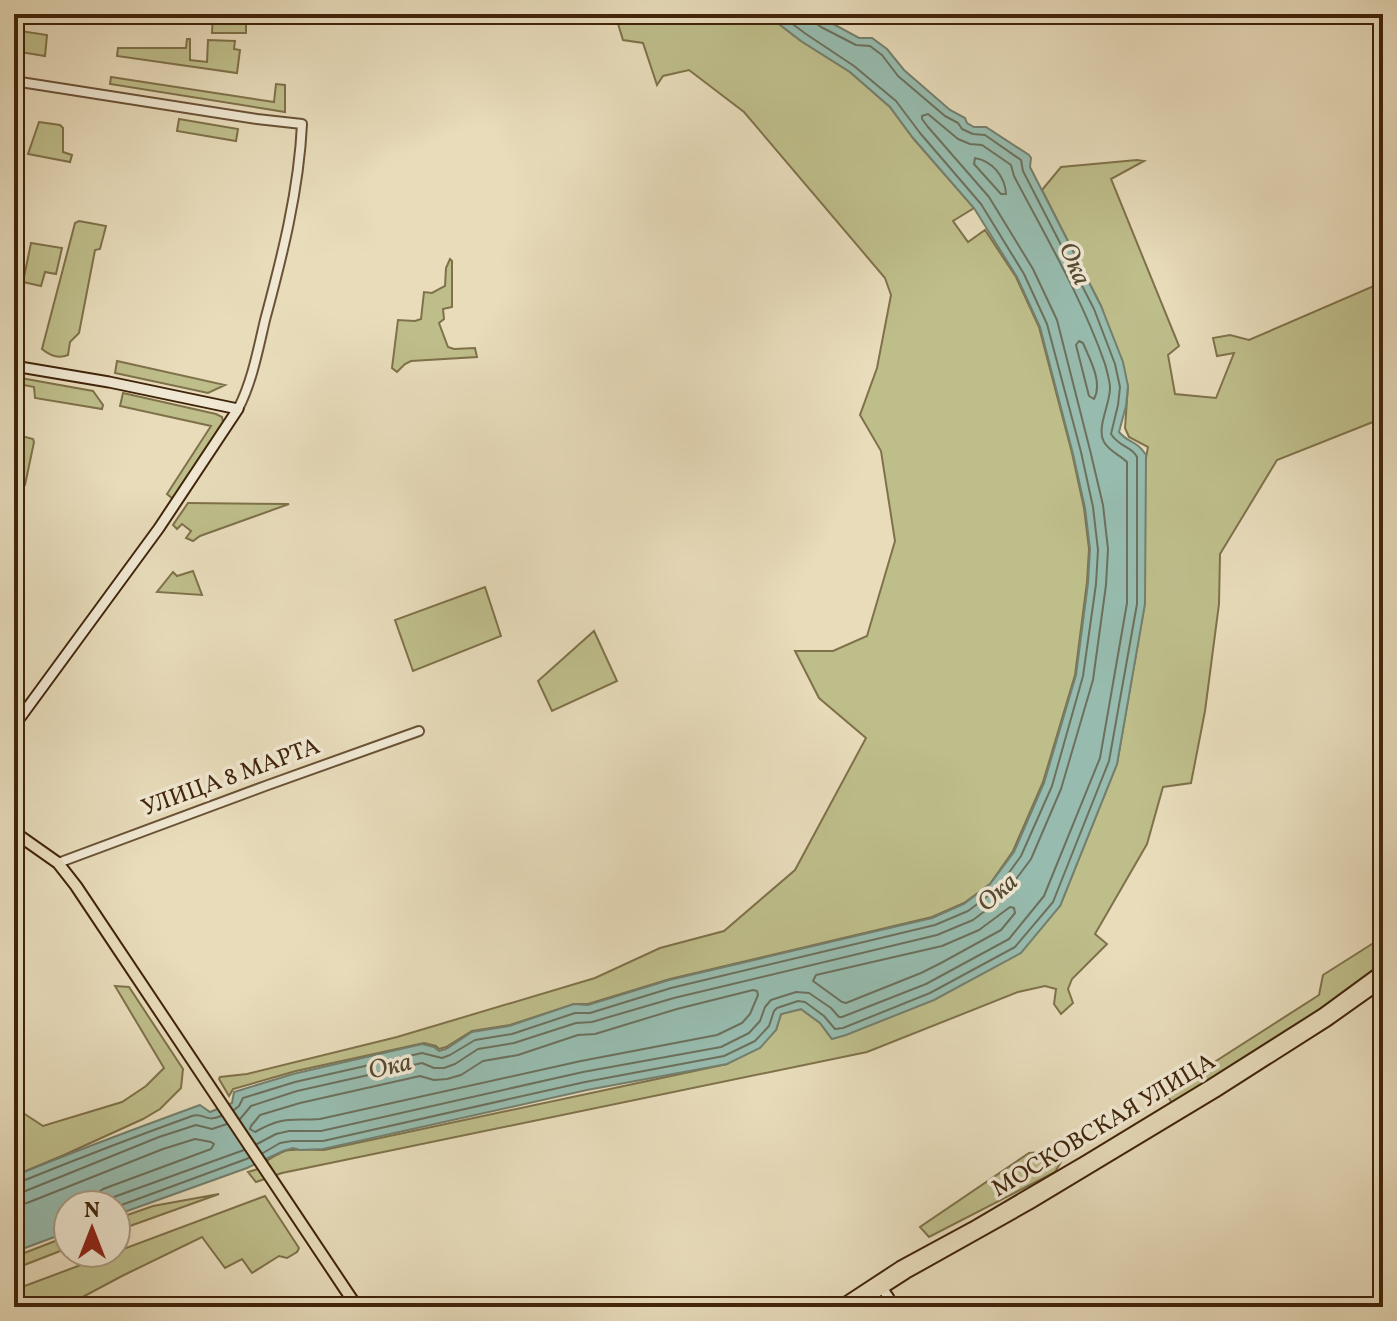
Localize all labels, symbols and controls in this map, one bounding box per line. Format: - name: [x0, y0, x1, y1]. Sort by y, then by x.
- water label: Ока: [1049, 237, 1099, 291]
- street label: УЛИЦА 8 МАРТА: [137, 730, 325, 826]
- water label: Ока: [970, 865, 1026, 921]
- water label: Ока: [365, 1045, 415, 1089]
- street label: МОСКОВСКАЯ УЛИЦА: [986, 1046, 1222, 1206]
- north arrow: [52, 1189, 132, 1269]
- text: N: [84, 1196, 100, 1227]

